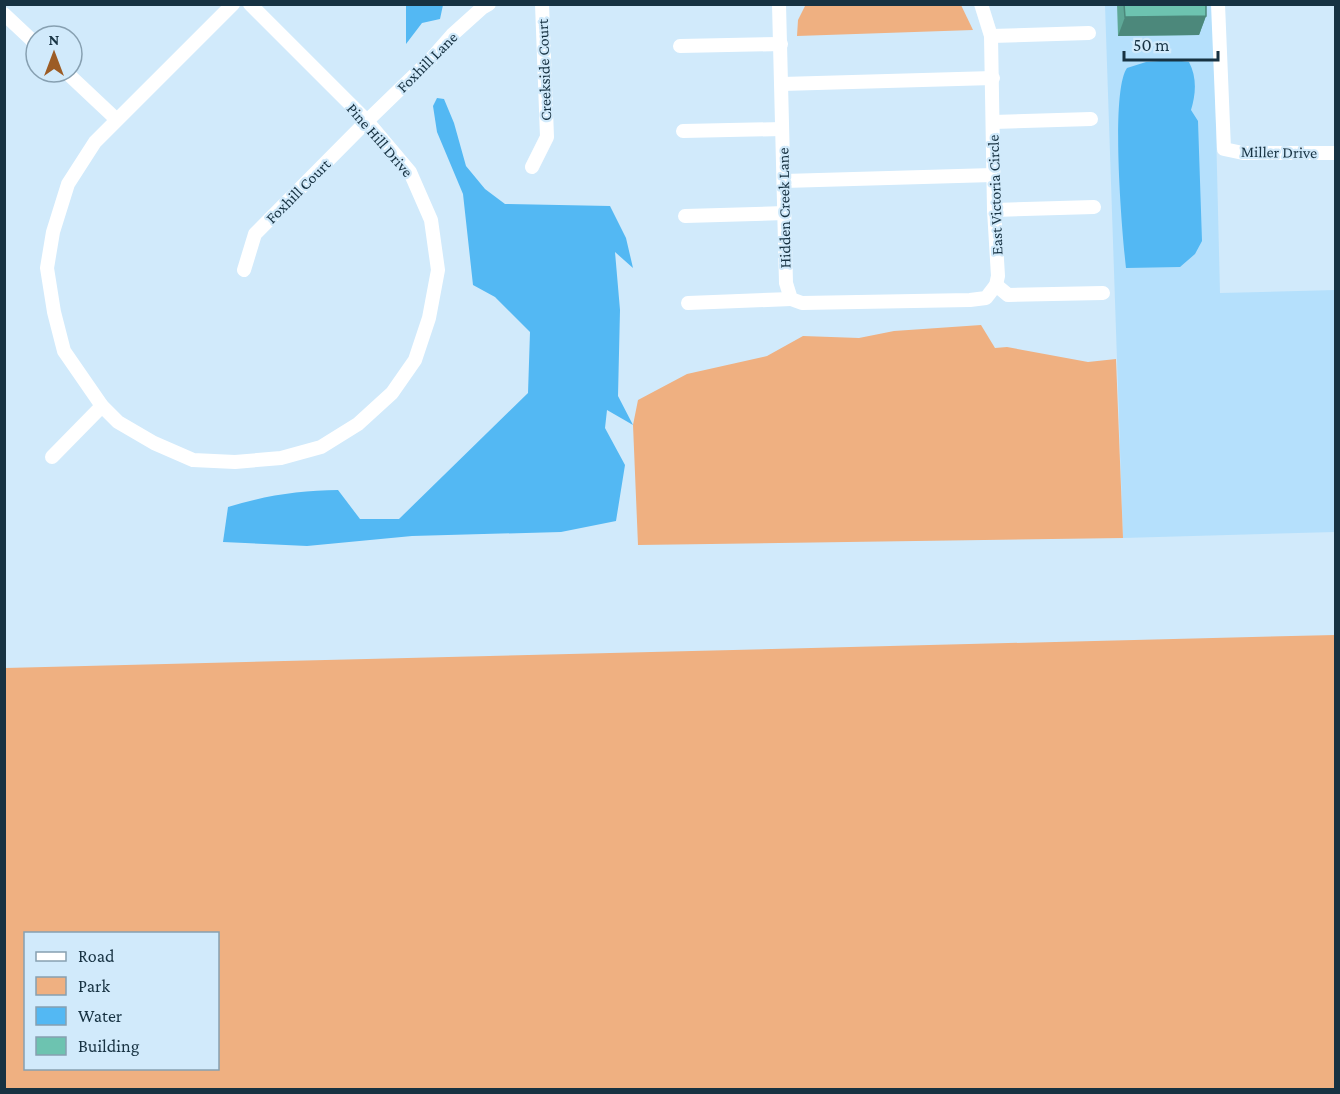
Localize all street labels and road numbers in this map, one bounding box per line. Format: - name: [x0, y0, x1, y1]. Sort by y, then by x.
- street label: Creekside Court: [534, 18, 554, 121]
- street label: Foxhill Lane: [393, 28, 461, 96]
- street label: Pine Hill Drive: [343, 100, 417, 180]
- street label: East Victoria Circle: [984, 134, 1006, 256]
- street label: Miller Drive: [1241, 143, 1317, 161]
- street label: Hidden Creek Lane: [774, 148, 794, 268]
- street label: Foxhill Court: [262, 155, 334, 227]

